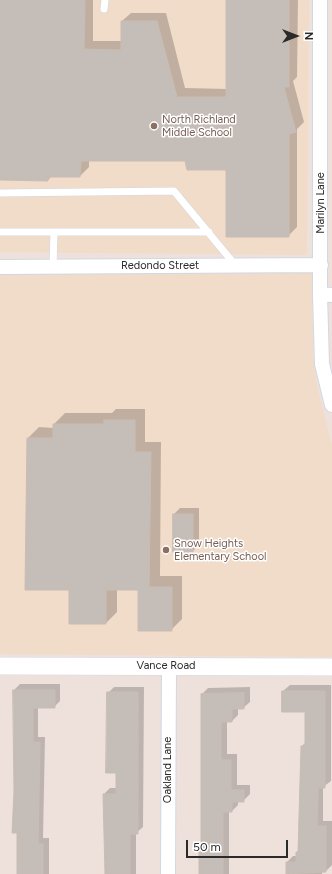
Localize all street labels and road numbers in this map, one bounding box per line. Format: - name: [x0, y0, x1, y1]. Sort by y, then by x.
- street label: Marilyn Lane: [314, 172, 328, 234]
- street label: Redondo Street: [121, 259, 199, 273]
- street label: Vance Road: [137, 659, 195, 673]
- street label: Oakland Lane: [161, 737, 175, 803]

